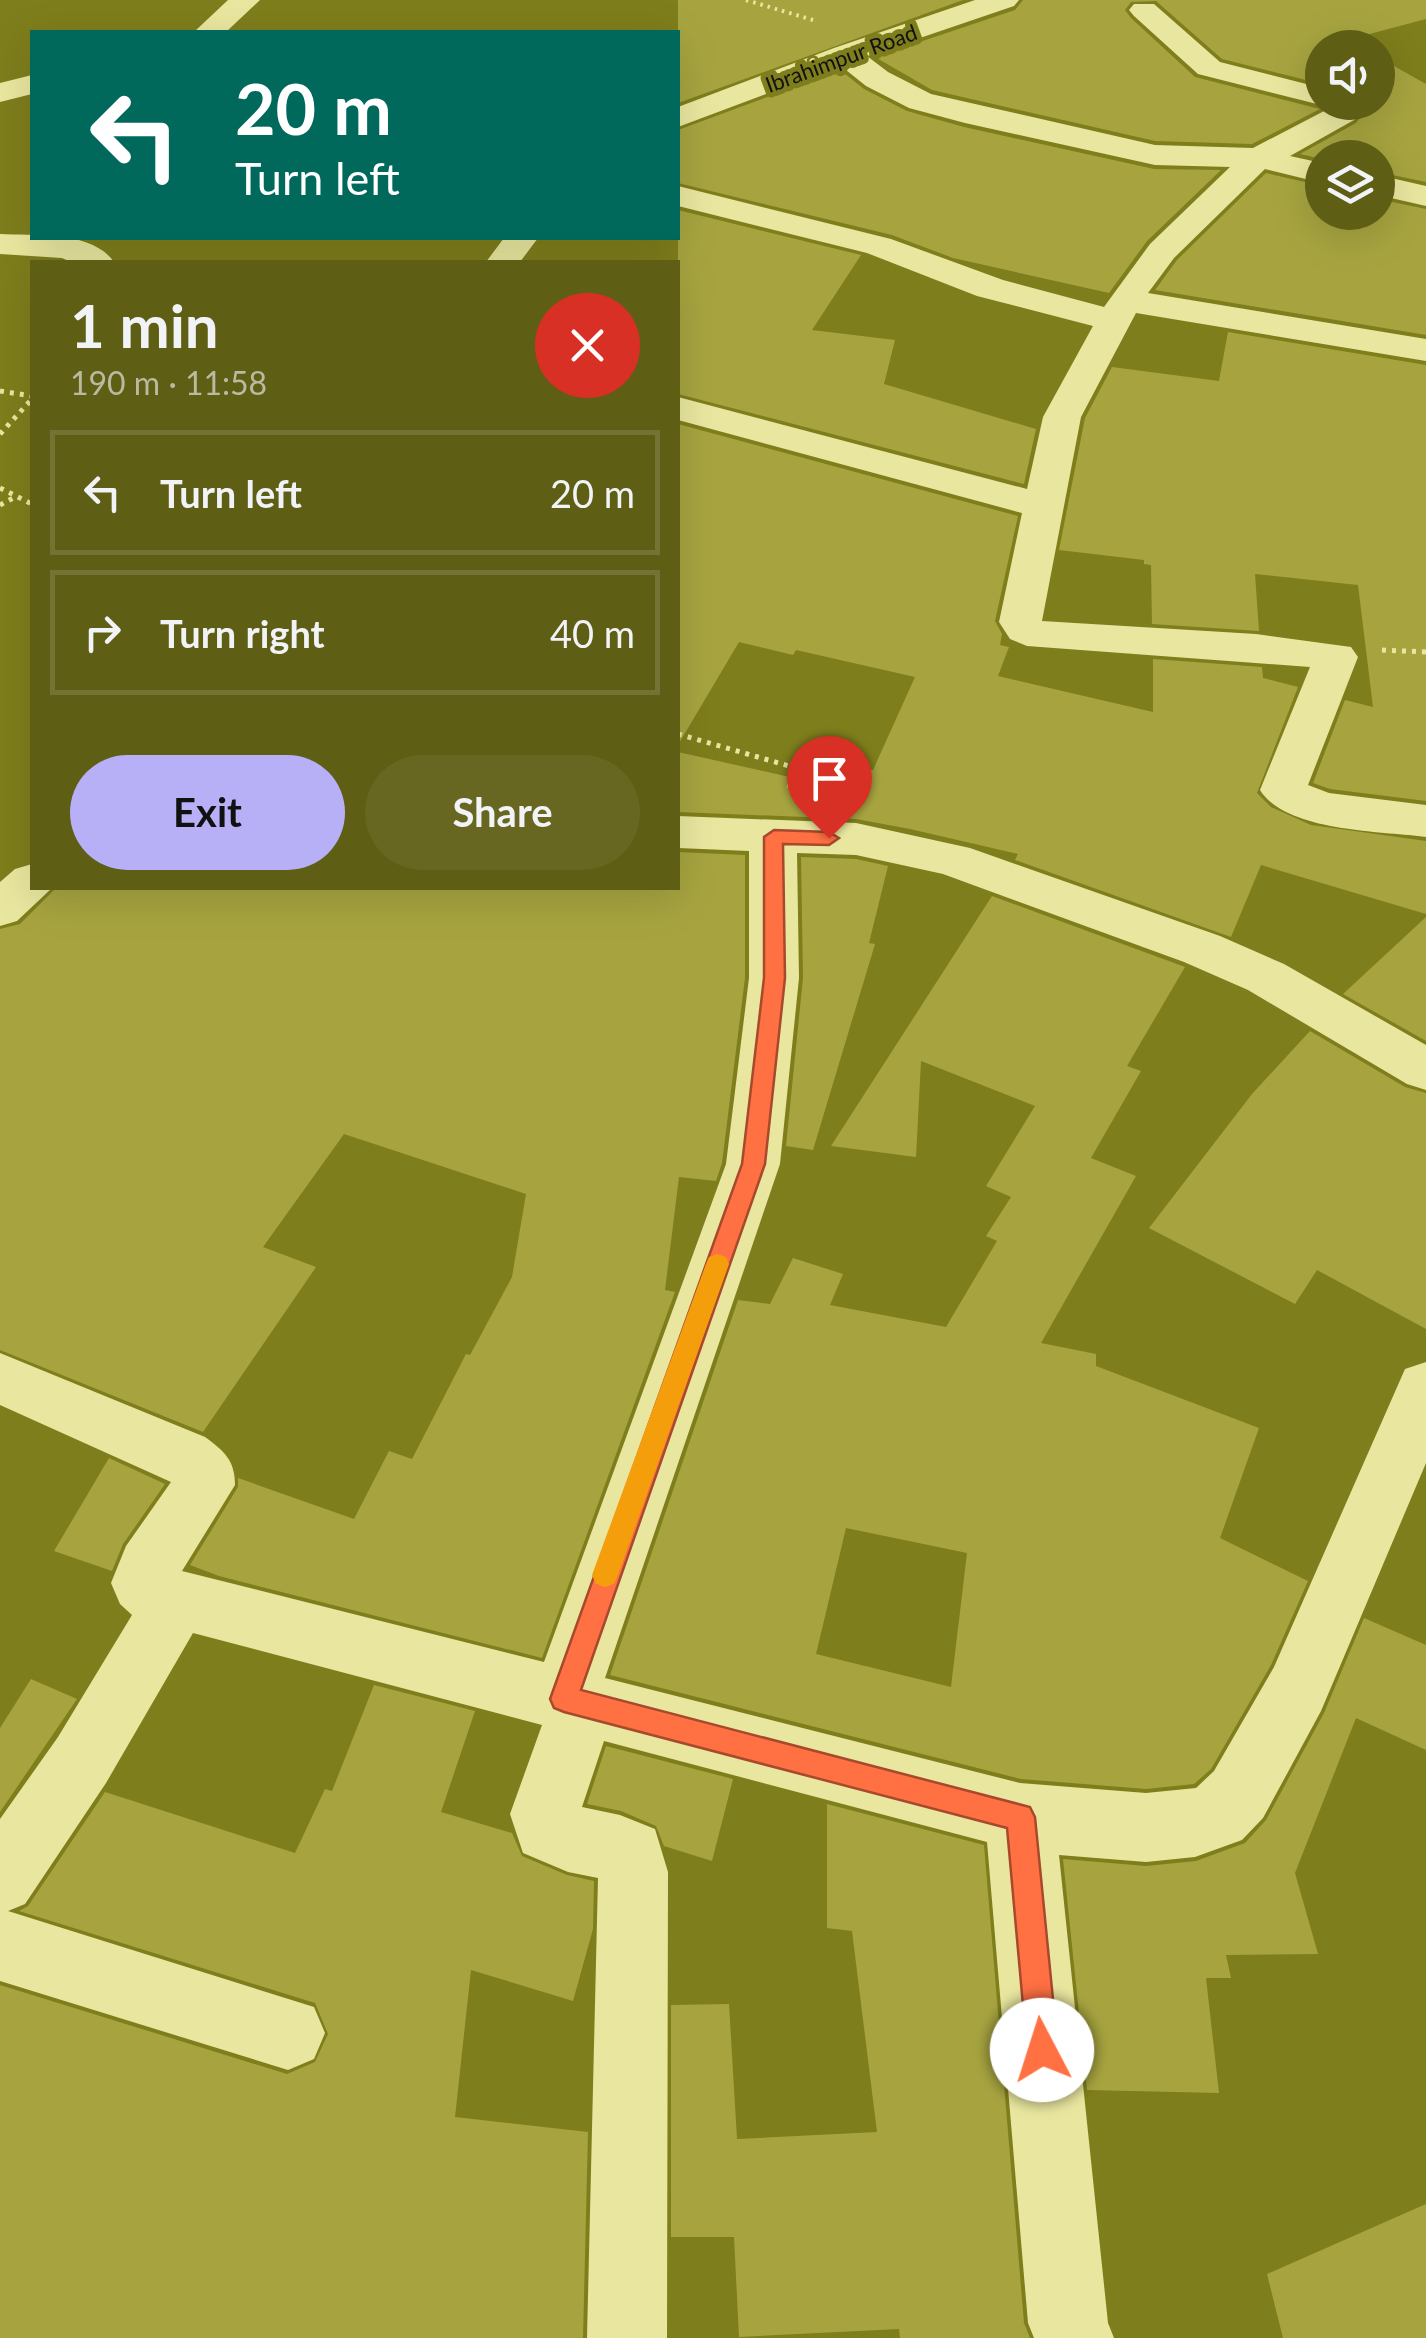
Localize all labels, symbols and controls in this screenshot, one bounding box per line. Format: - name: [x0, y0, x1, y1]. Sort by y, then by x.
- street label: Ibrahimpur Road: [762, 18, 920, 98]
- map controls: [1305, 30, 1395, 230]
- button: sound: [1305, 30, 1395, 120]
- text: 20 m: [235, 66, 392, 150]
- icon: left: [70, 70, 200, 200]
- button: layers: [1305, 140, 1395, 230]
- text: Turn left: [235, 151, 400, 205]
- text: 1 min: [70, 289, 219, 361]
- button: close: [535, 293, 640, 398]
- text: 190 m · 11:58: [70, 363, 267, 402]
- icon: left: [75, 465, 130, 520]
- text: Turn left: [160, 470, 302, 516]
- text: 20 m: [550, 470, 635, 516]
- icon: right: [75, 605, 130, 660]
- text: Turn right: [160, 610, 325, 656]
- text: 40 m: [550, 610, 635, 656]
- pin: [787, 736, 872, 839]
- icon: arrive: [802, 751, 857, 806]
- button: Exit: [70, 755, 345, 870]
- button: Share: [365, 755, 640, 870]
- position arrow: [990, 1998, 1094, 2102]

